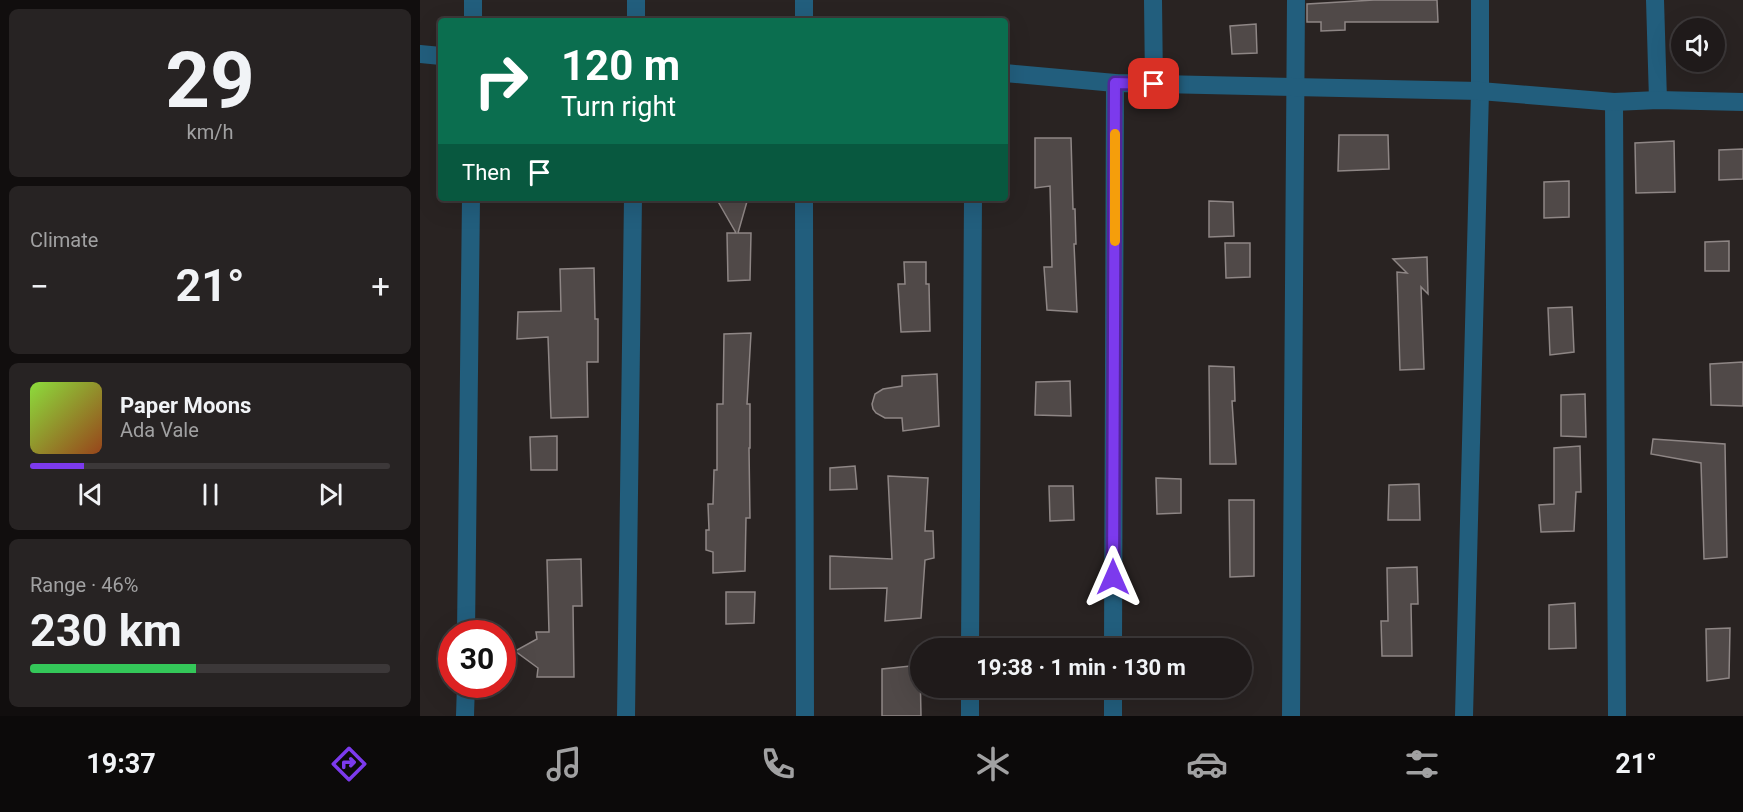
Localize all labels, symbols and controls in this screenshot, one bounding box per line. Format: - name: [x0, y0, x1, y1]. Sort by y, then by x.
- map controls: [1671, 18, 1725, 72]
- button: sound: [1671, 18, 1725, 72]
- text: 29: [165, 35, 255, 126]
- text: 120 m: [561, 41, 680, 90]
- icon: right: [462, 42, 540, 120]
- pin: [1128, 58, 1179, 109]
- icon: arrive: [1137, 67, 1170, 100]
- text: Turn right: [561, 91, 676, 123]
- text: km/h: [187, 120, 233, 144]
- icon: arrive: [523, 156, 556, 189]
- text: Then: [462, 160, 511, 185]
- text: Climate: [30, 228, 98, 252]
- text: 21°: [175, 259, 245, 312]
- text: −: [30, 267, 49, 306]
- text: +: [371, 267, 390, 306]
- text: Paper Moons: [120, 393, 251, 418]
- text: Ada Vale: [120, 418, 199, 442]
- icon: previous: [74, 478, 107, 511]
- icon: pause: [194, 478, 227, 511]
- icon: next: [314, 478, 347, 511]
- position arrow: [1081, 545, 1145, 609]
- text: Range · 46%: [30, 573, 138, 597]
- text: 230 km: [30, 604, 182, 657]
- speed limit sign: 30: [438, 620, 516, 698]
- text: 19:38 · 1 min · 130 m: [976, 655, 1186, 680]
- icon: directions: [328, 743, 370, 785]
- icon: music: [543, 743, 585, 785]
- icon: phone: [757, 743, 799, 785]
- icon: climate: [972, 743, 1014, 785]
- icon: car: [1186, 743, 1228, 785]
- icon: filters: [1401, 743, 1443, 785]
- text: 19:37: [86, 748, 156, 780]
- text: 21°: [1615, 748, 1657, 780]

